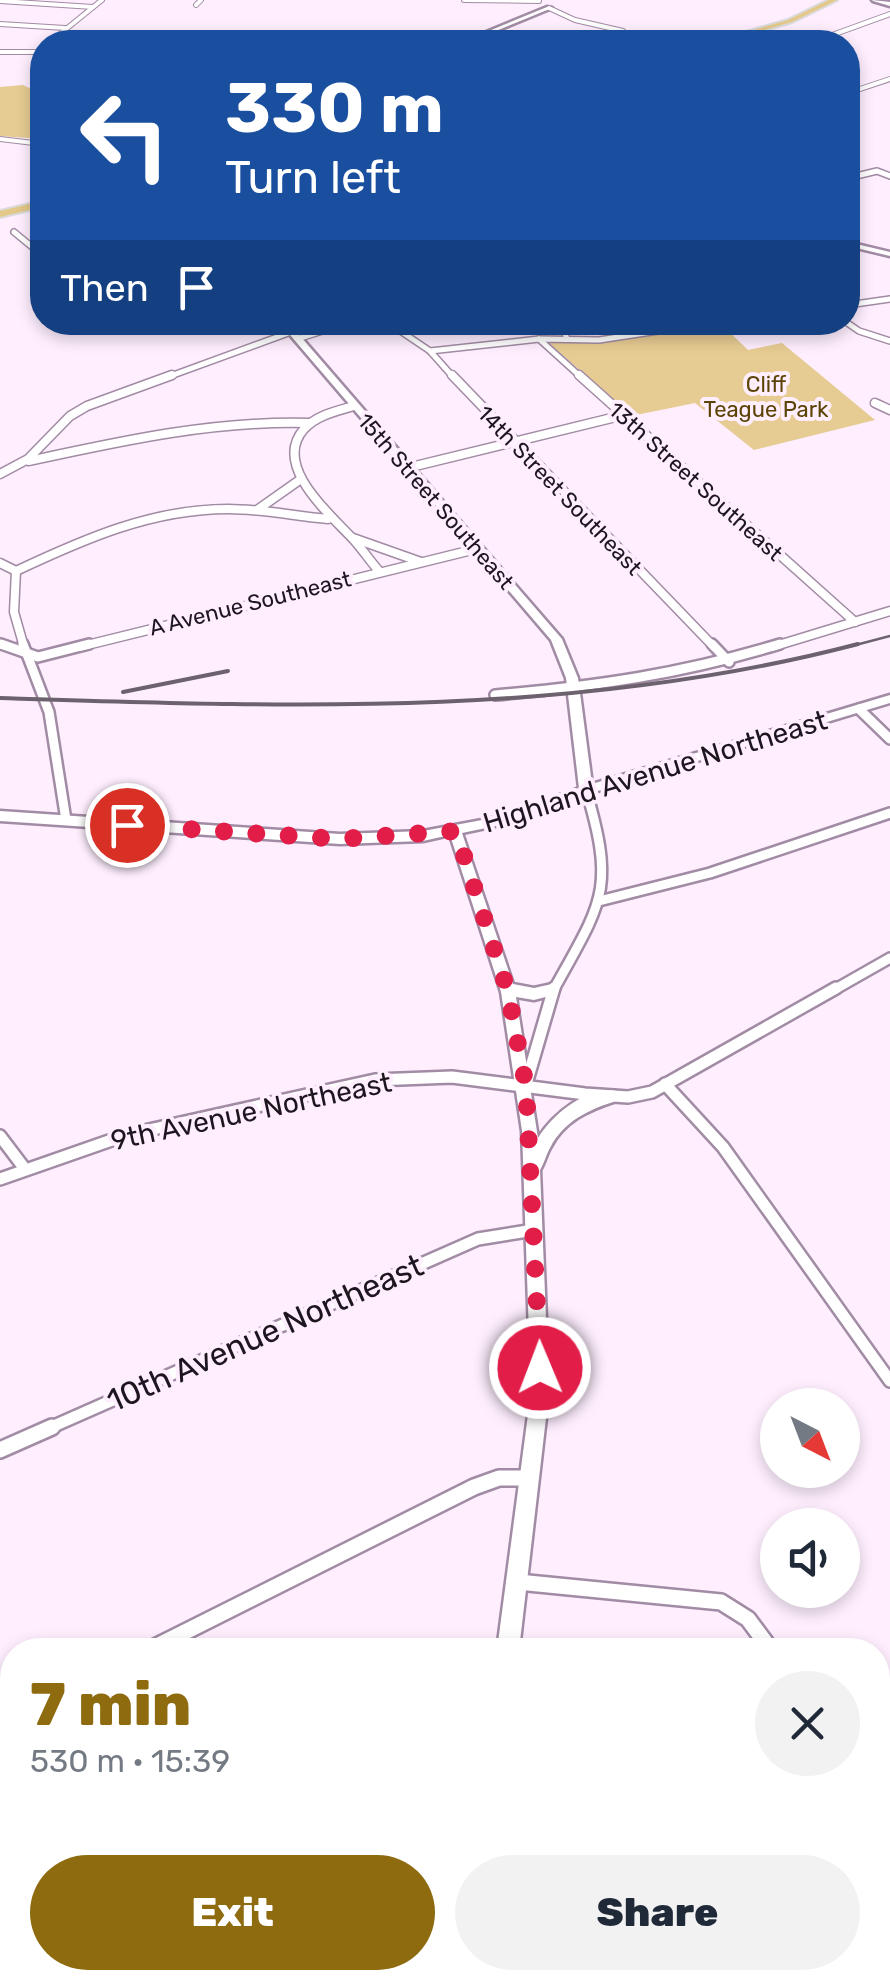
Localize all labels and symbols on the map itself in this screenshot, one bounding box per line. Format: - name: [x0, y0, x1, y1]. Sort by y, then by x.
- park label: Cliff Teague Park: [704, 371, 829, 423]
- street label: 13th Street Southeast: [603, 396, 789, 567]
- street label: 14th Street Southeast: [472, 400, 648, 581]
- street label: 15th Street Southeast: [352, 408, 520, 595]
- street label: A Avenue Southeast: [146, 565, 354, 642]
- street label: Highland Avenue Northeast: [479, 703, 831, 840]
- pin: [85, 783, 170, 868]
- street label: 9th Avenue Northeast: [108, 1066, 395, 1157]
- street label: 10th Avenue Northeast: [101, 1246, 429, 1420]
- position arrow: [488, 1316, 592, 1420]
- north arrow: [760, 1388, 860, 1488]

